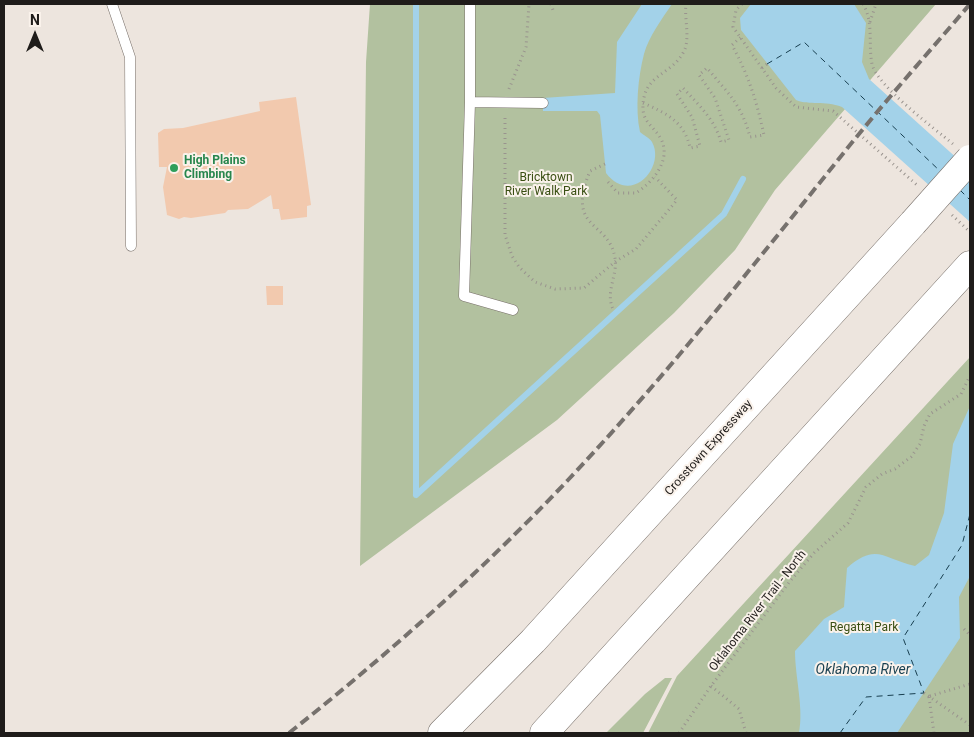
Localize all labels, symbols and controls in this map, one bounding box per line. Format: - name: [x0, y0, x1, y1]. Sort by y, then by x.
- north arrow: [10, 10, 60, 60]
- text: N: [30, 12, 40, 28]
- place label: High Plains Climbing: [184, 154, 246, 182]
- marker: High Plains Climbing: [168, 162, 180, 174]
- park label: Bricktown River Walk Park: [505, 171, 587, 199]
- street label: Crosstown Expressway: [662, 397, 756, 499]
- street label: Oklahoma River Trail - North: [706, 548, 810, 674]
- park label: Regatta Park: [830, 621, 898, 635]
- water label: Oklahoma River: [816, 662, 910, 678]

